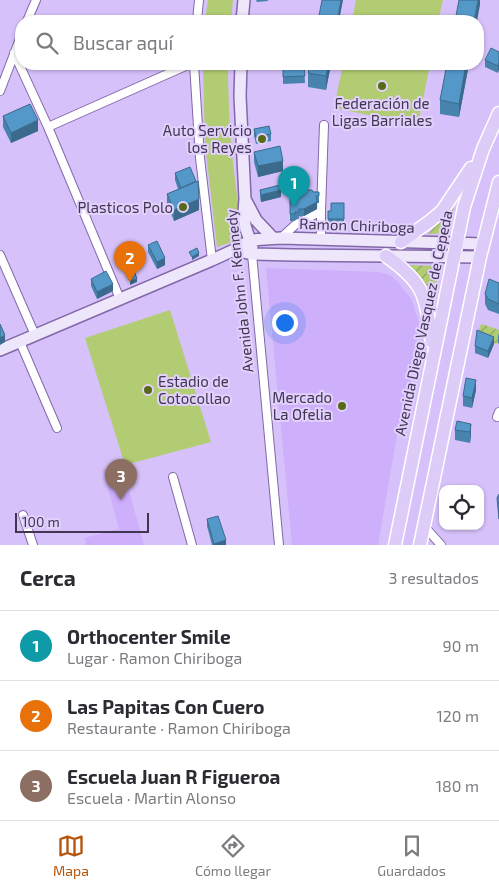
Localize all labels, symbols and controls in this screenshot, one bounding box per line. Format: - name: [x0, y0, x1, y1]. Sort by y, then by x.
- search box: [15, 15, 484, 70]
- icon: search: [33, 29, 61, 57]
- text: Buscar aquí: [73, 31, 173, 54]
- marker: Federación de Ligas Barriales: [376, 80, 388, 92]
- place label: Federación de Ligas Barriales: [332, 94, 432, 129]
- place label: Auto Servicio los Reyes: [163, 121, 252, 156]
- marker: Auto Servicio los Reyes: [256, 133, 268, 145]
- pin: 1: [278, 166, 310, 207]
- place label: Plasticos Polo: [77, 198, 173, 216]
- marker: Plasticos Polo: [177, 201, 189, 213]
- street label: Avenida John F. Kennedy: [221, 208, 257, 374]
- street label: Avenida Diego Vasquez de Cepeda: [390, 209, 456, 437]
- street label: Ramon Chiriboga: [299, 214, 415, 236]
- pin: 2: [114, 241, 146, 282]
- your location: [272, 310, 298, 336]
- place label: Estadio de Cotocollao: [158, 372, 231, 407]
- marker: Estadio de Cotocollao: [142, 384, 154, 396]
- place label: Mercado La Ofelia: [272, 388, 332, 423]
- marker: Mercado La Ofelia: [336, 400, 348, 412]
- pin: 3: [105, 459, 137, 500]
- map controls: [439, 485, 484, 530]
- button: locate: [439, 485, 484, 530]
- scale bar: [15, 510, 149, 533]
- text: 100 m: [22, 513, 60, 530]
- text: Cerca: [20, 565, 76, 590]
- text: 3 resultados: [389, 568, 479, 587]
- text: Orthocenter Smile: [67, 625, 231, 648]
- text: 1: [33, 636, 39, 655]
- text: 90 m: [443, 636, 479, 655]
- text: Lugar · Ramon Chiriboga: [67, 648, 242, 667]
- text: Las Papitas Con Cuero: [67, 695, 264, 718]
- text: 2: [31, 706, 41, 725]
- text: 120 m: [436, 706, 479, 725]
- text: Restaurante · Ramon Chiriboga: [67, 718, 291, 737]
- text: Escuela Juan R Figueroa: [67, 765, 280, 788]
- text: 3: [31, 776, 41, 795]
- text: 180 m: [436, 776, 479, 795]
- text: Escuela · Martin Alonso: [67, 788, 236, 807]
- tab: Mapa: [53, 832, 89, 879]
- tab: Cómo llegar: [195, 832, 271, 879]
- tab: Guardados: [377, 832, 446, 879]

